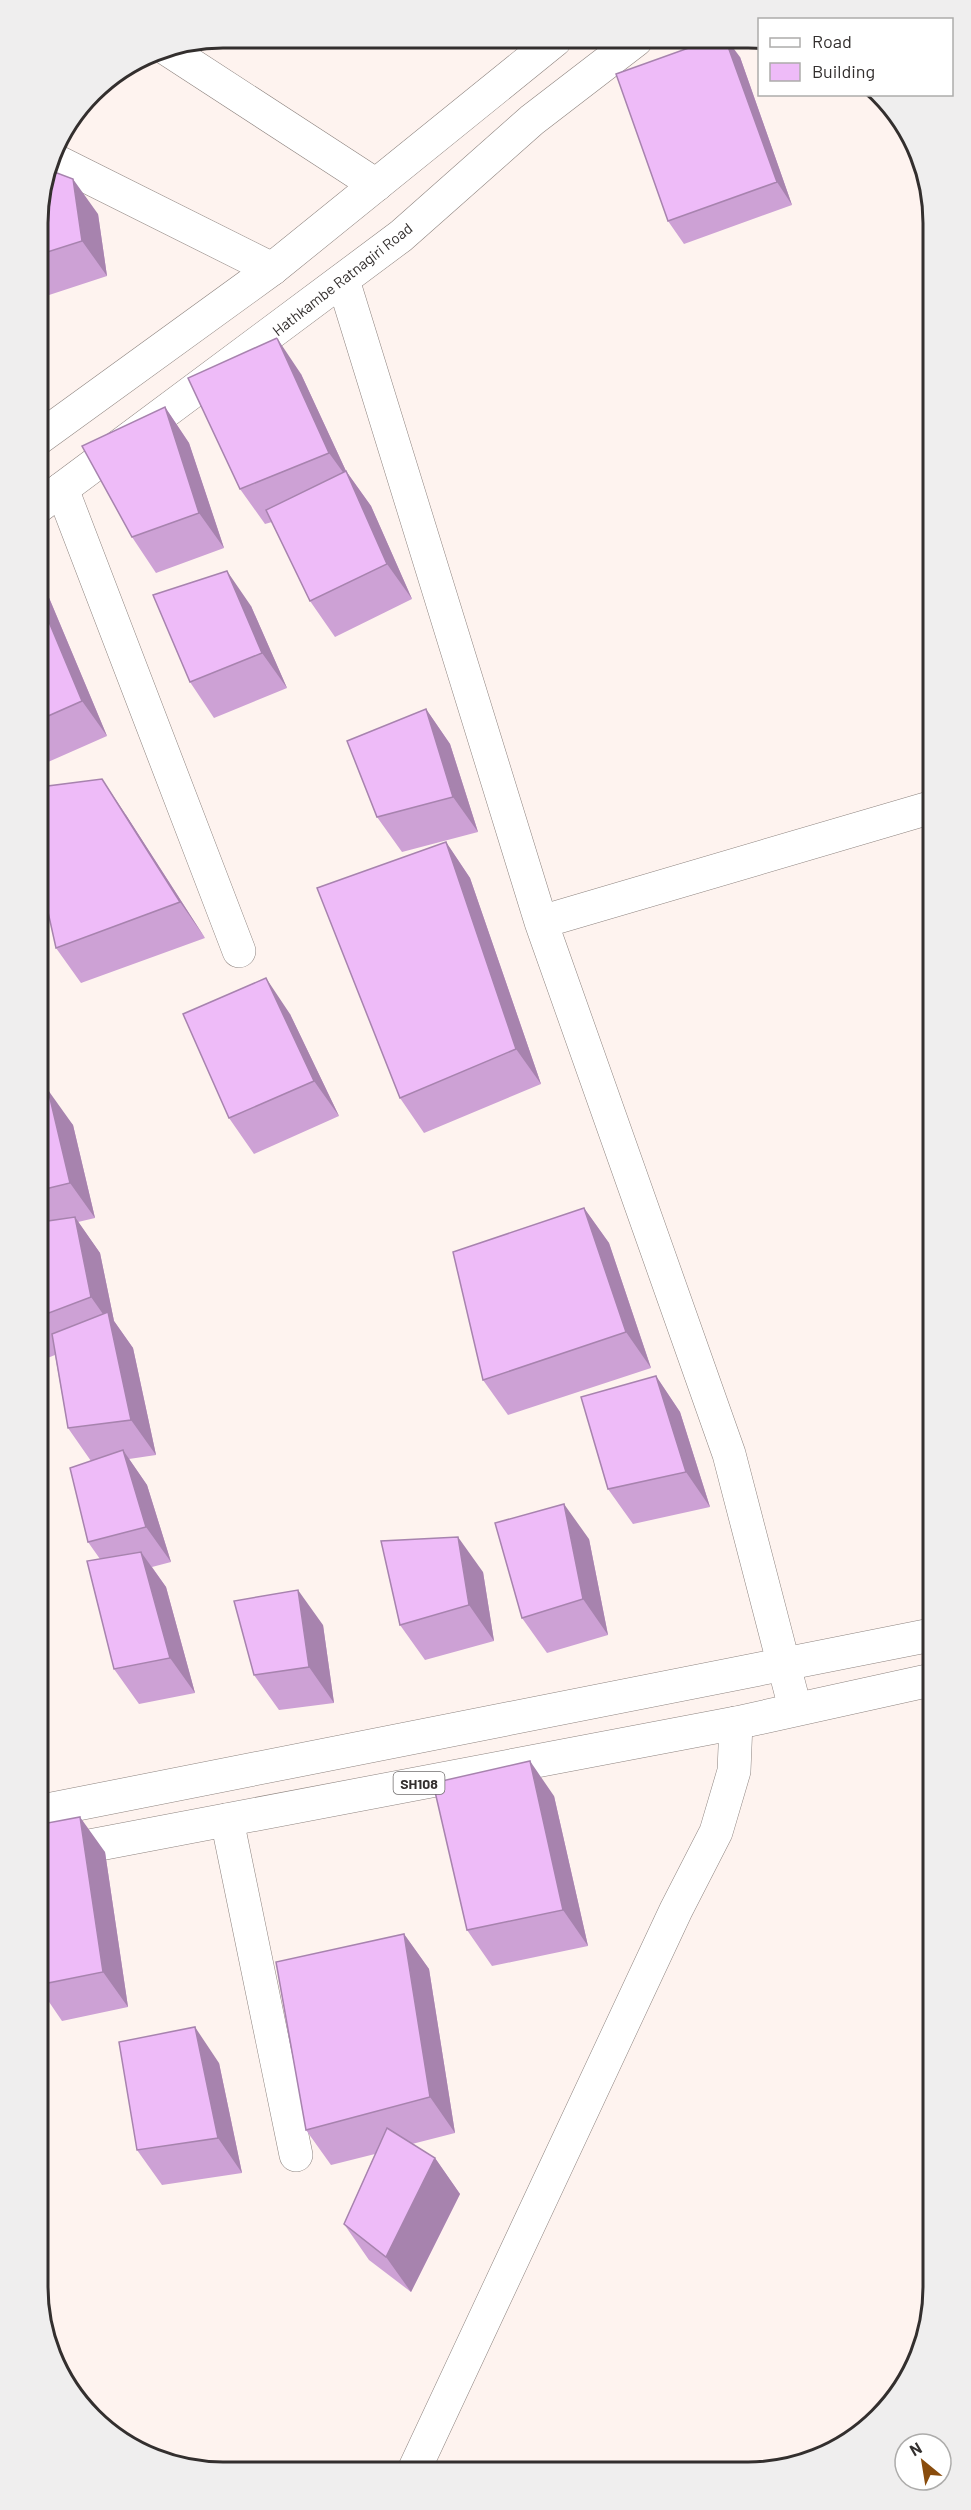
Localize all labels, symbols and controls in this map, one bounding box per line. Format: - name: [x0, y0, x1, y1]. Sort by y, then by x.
- legend: [758, 18, 953, 96]
- text: Road: [812, 30, 852, 52]
- text: Building: [812, 60, 875, 82]
- street label: Hathkambe Ratnagiri Road: [268, 219, 416, 339]
- road number: SH108: [394, 1772, 444, 1794]
- north arrow: [893, 2432, 953, 2492]
- text: N: [906, 2438, 925, 2459]

